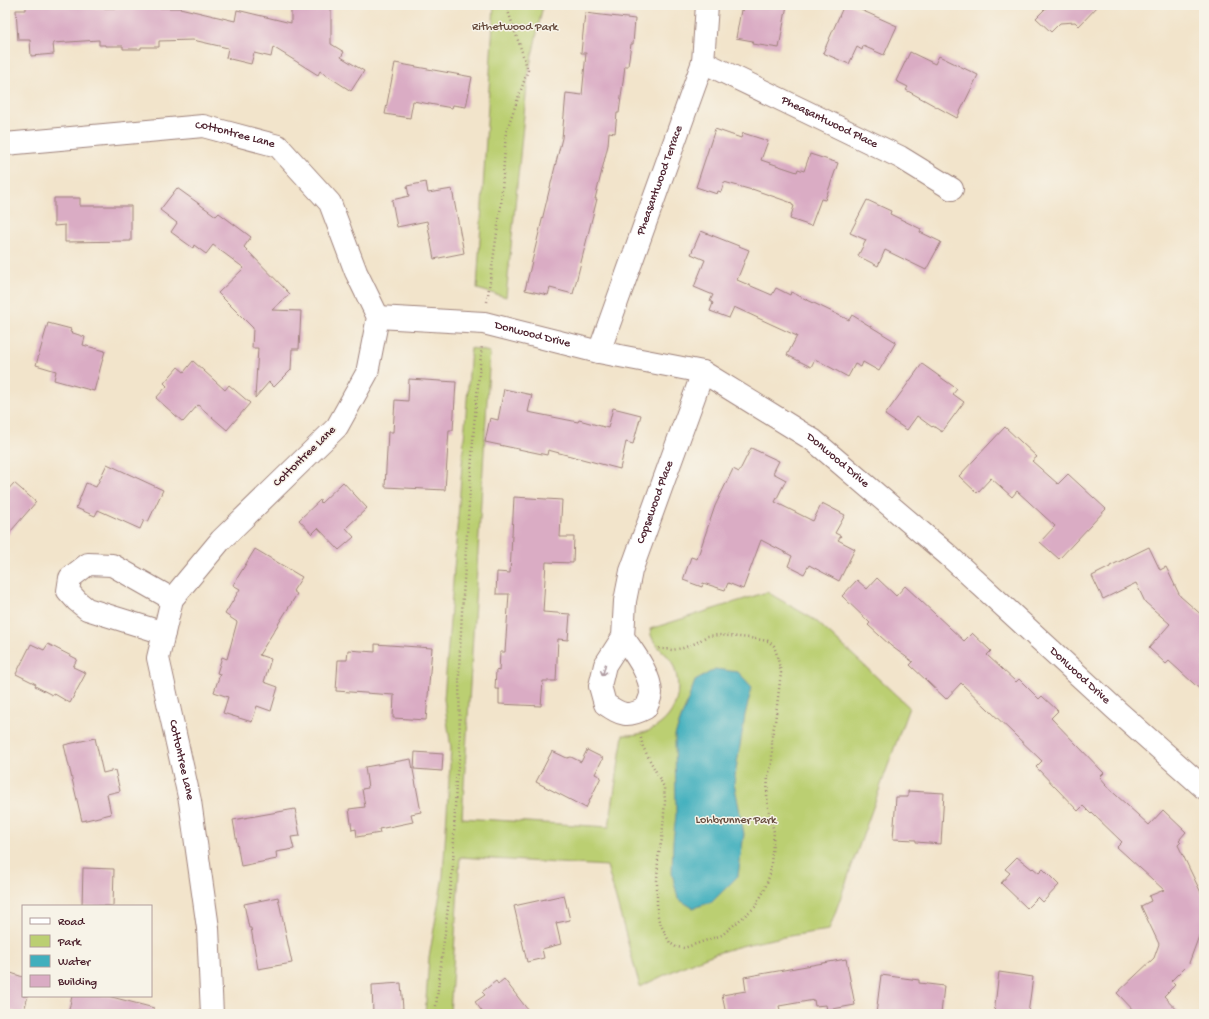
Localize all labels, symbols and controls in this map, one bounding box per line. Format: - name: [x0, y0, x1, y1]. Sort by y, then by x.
- park label: Rithetwood Park: [472, 21, 560, 35]
- street label: Pheasantwood Place: [778, 93, 880, 152]
- street label: Cottontree Lane: [195, 119, 277, 152]
- street label: Pheasantwood Terrace: [634, 123, 687, 238]
- street label: Donwood Drive: [492, 319, 572, 352]
- street label: Cottontree Lane: [271, 423, 340, 490]
- street label: Donwood Drive: [803, 430, 872, 492]
- street label: Copsewood Place: [634, 458, 677, 546]
- street label: Donwood Drive: [1045, 644, 1113, 708]
- one-way arrow: [600, 664, 607, 677]
- street label: Cottontree Lane: [165, 718, 197, 802]
- park label: Lohbrunner Park: [696, 814, 778, 828]
- legend: [22, 905, 152, 997]
- text: Road: [58, 916, 85, 930]
- text: Park: [57, 936, 83, 950]
- text: Water: [58, 956, 92, 970]
- text: Building: [57, 976, 97, 990]

